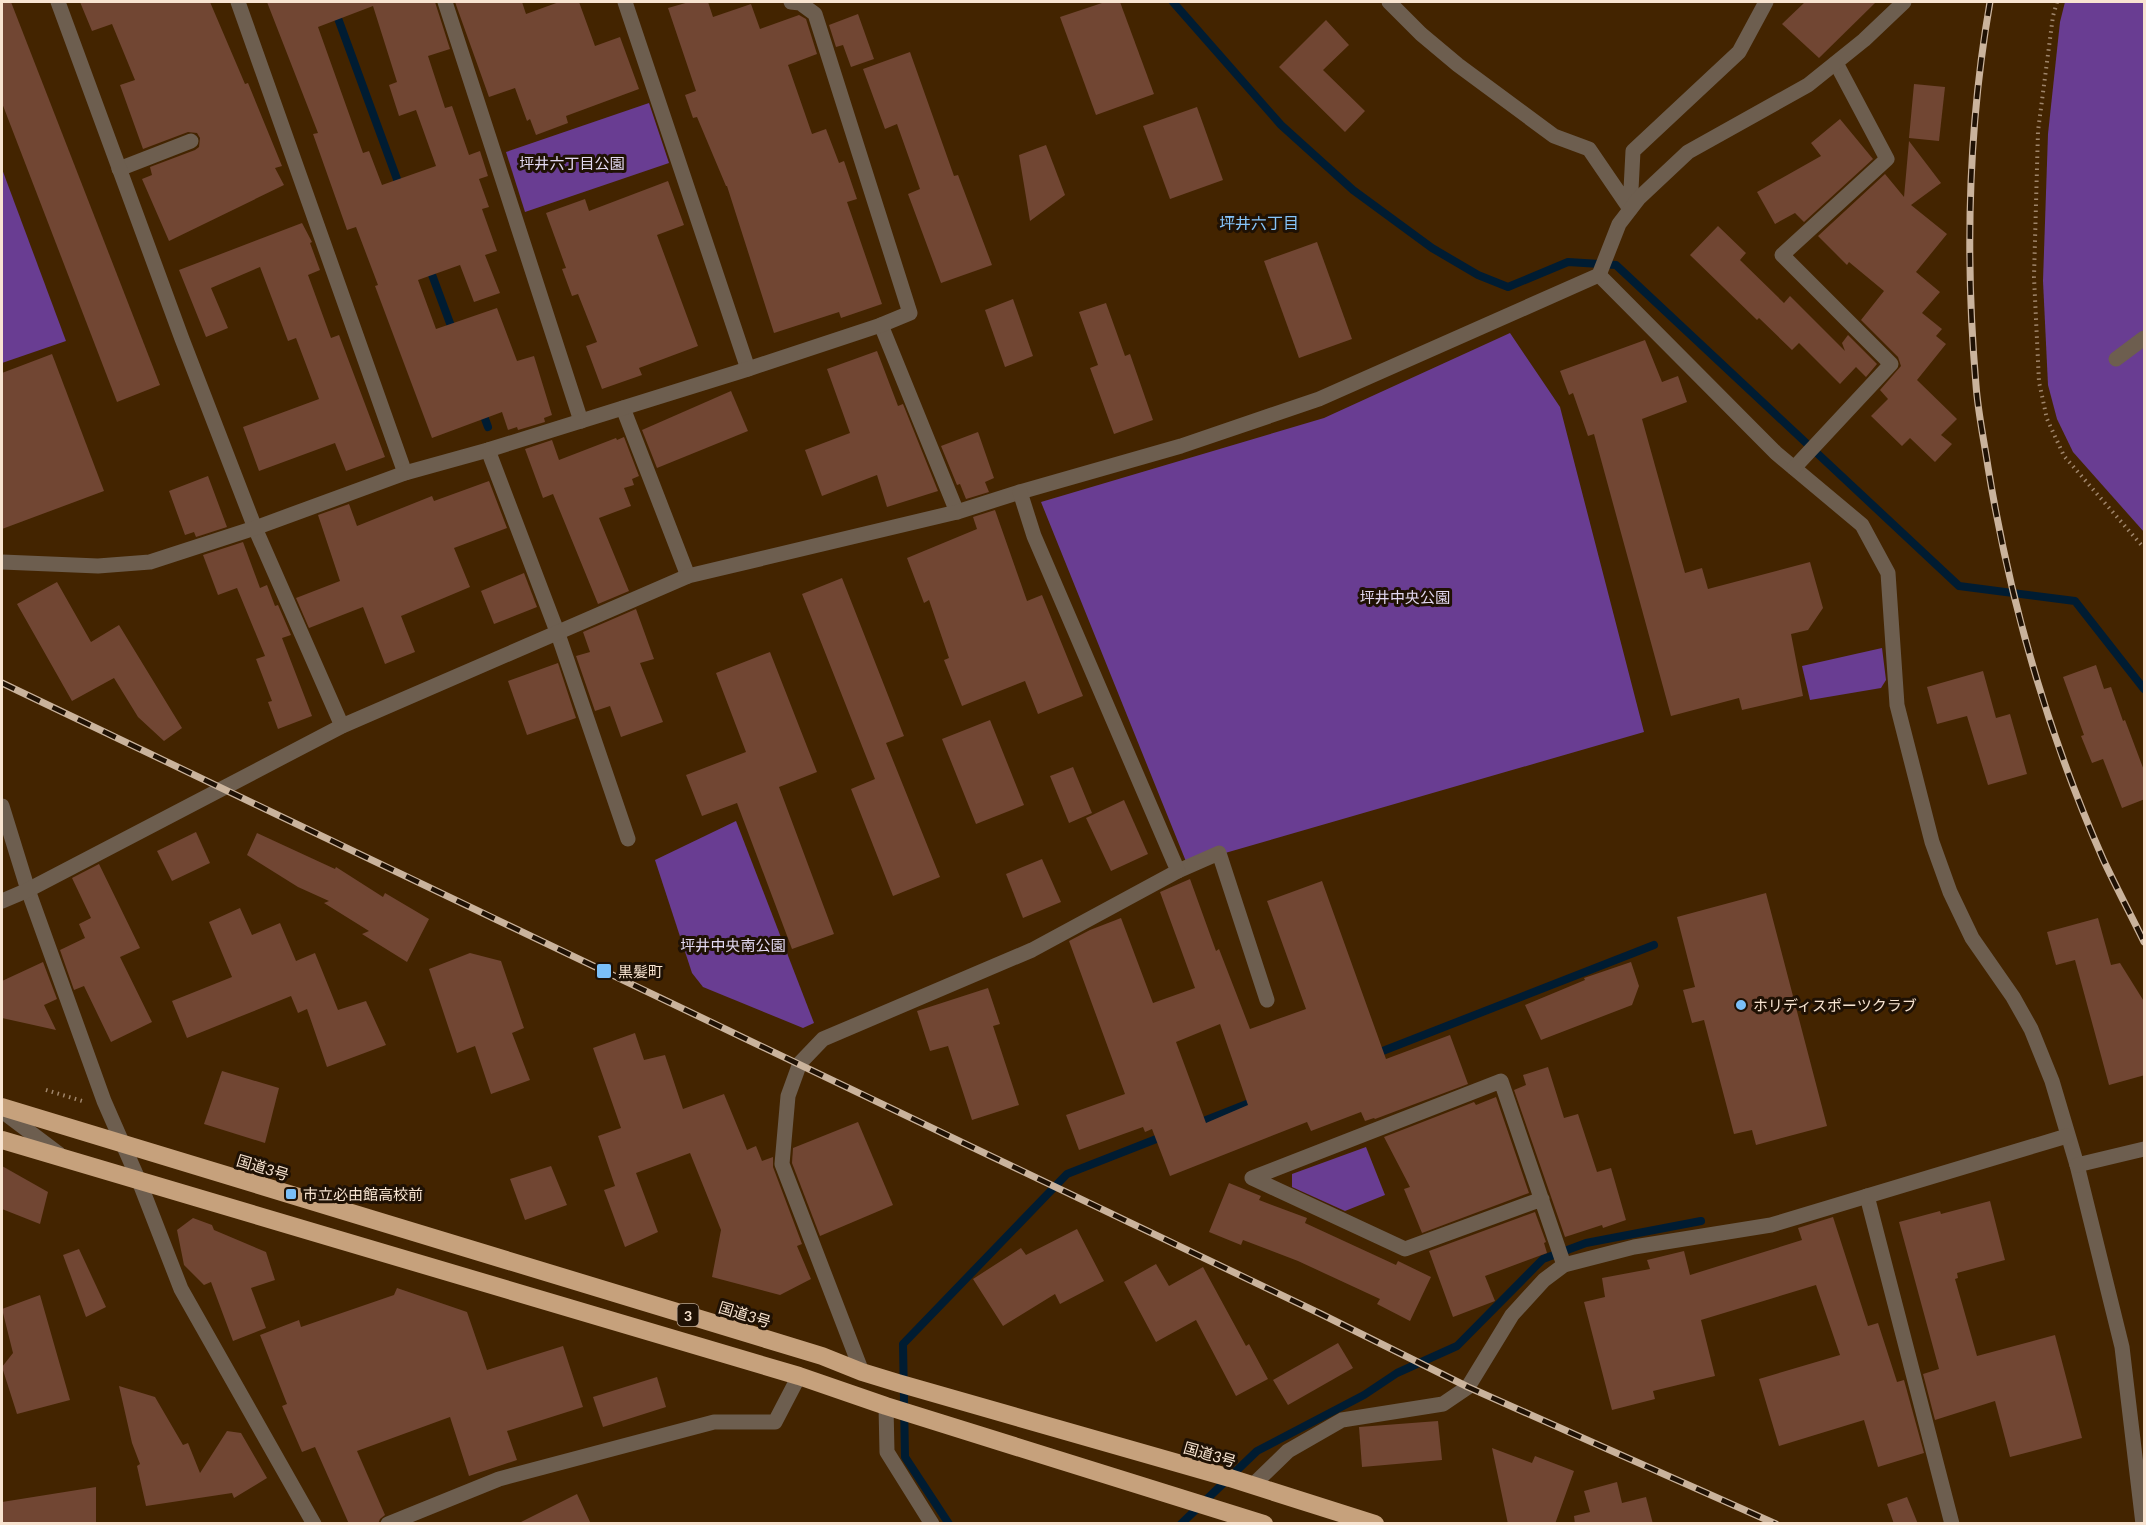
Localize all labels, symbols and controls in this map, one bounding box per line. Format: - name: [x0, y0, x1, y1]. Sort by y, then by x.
- park label: 坪井六丁目公園: [519, 154, 625, 172]
- district label: 坪井六丁目: [1219, 213, 1299, 232]
- park label: 坪井中央公園: [1360, 588, 1450, 606]
- park label: 坪井中央南公園: [680, 936, 786, 954]
- marker: 黒髪町: [595, 962, 613, 980]
- place label: 黒髪町: [618, 962, 663, 980]
- place label: ホリディスポーツクラブ: [1753, 996, 1917, 1014]
- marker: ホリディスポーツクラブ: [1734, 998, 1748, 1012]
- street label: 国道3号: [235, 1151, 291, 1183]
- place label: 市立必由館高校前: [303, 1185, 423, 1203]
- marker: 市立必由館高校前: [284, 1187, 298, 1201]
- street label: 国道3号: [717, 1298, 773, 1330]
- road number: 3: [678, 1304, 698, 1326]
- street label: 国道3号: [1182, 1438, 1238, 1470]

